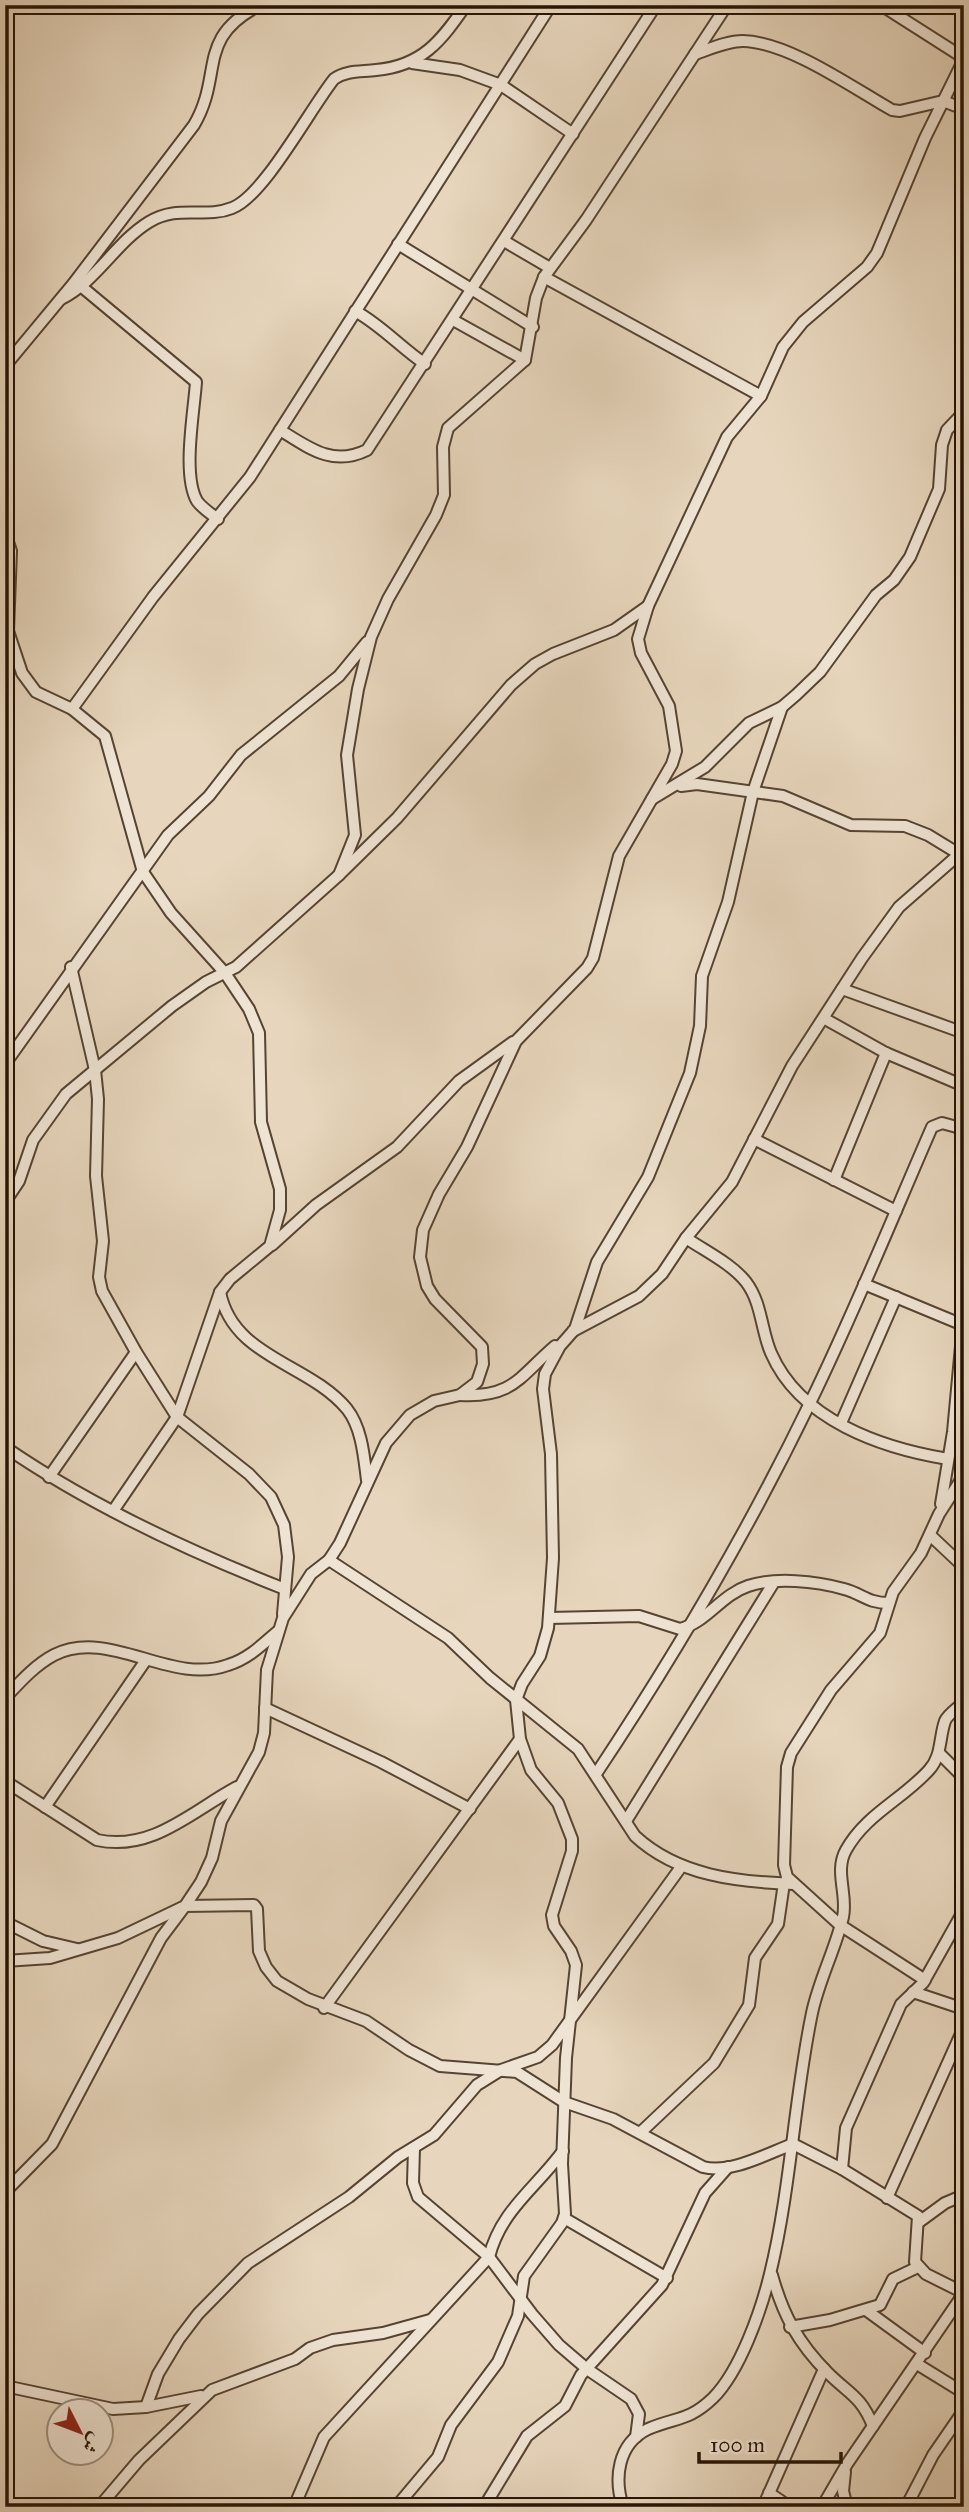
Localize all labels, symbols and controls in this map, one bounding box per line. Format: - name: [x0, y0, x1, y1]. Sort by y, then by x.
- north arrow: [46, 2396, 116, 2466]
- scale bar: [699, 2421, 841, 2465]
- text: ش: [77, 2428, 107, 2458]
- text: 100 m: [710, 2432, 765, 2458]

